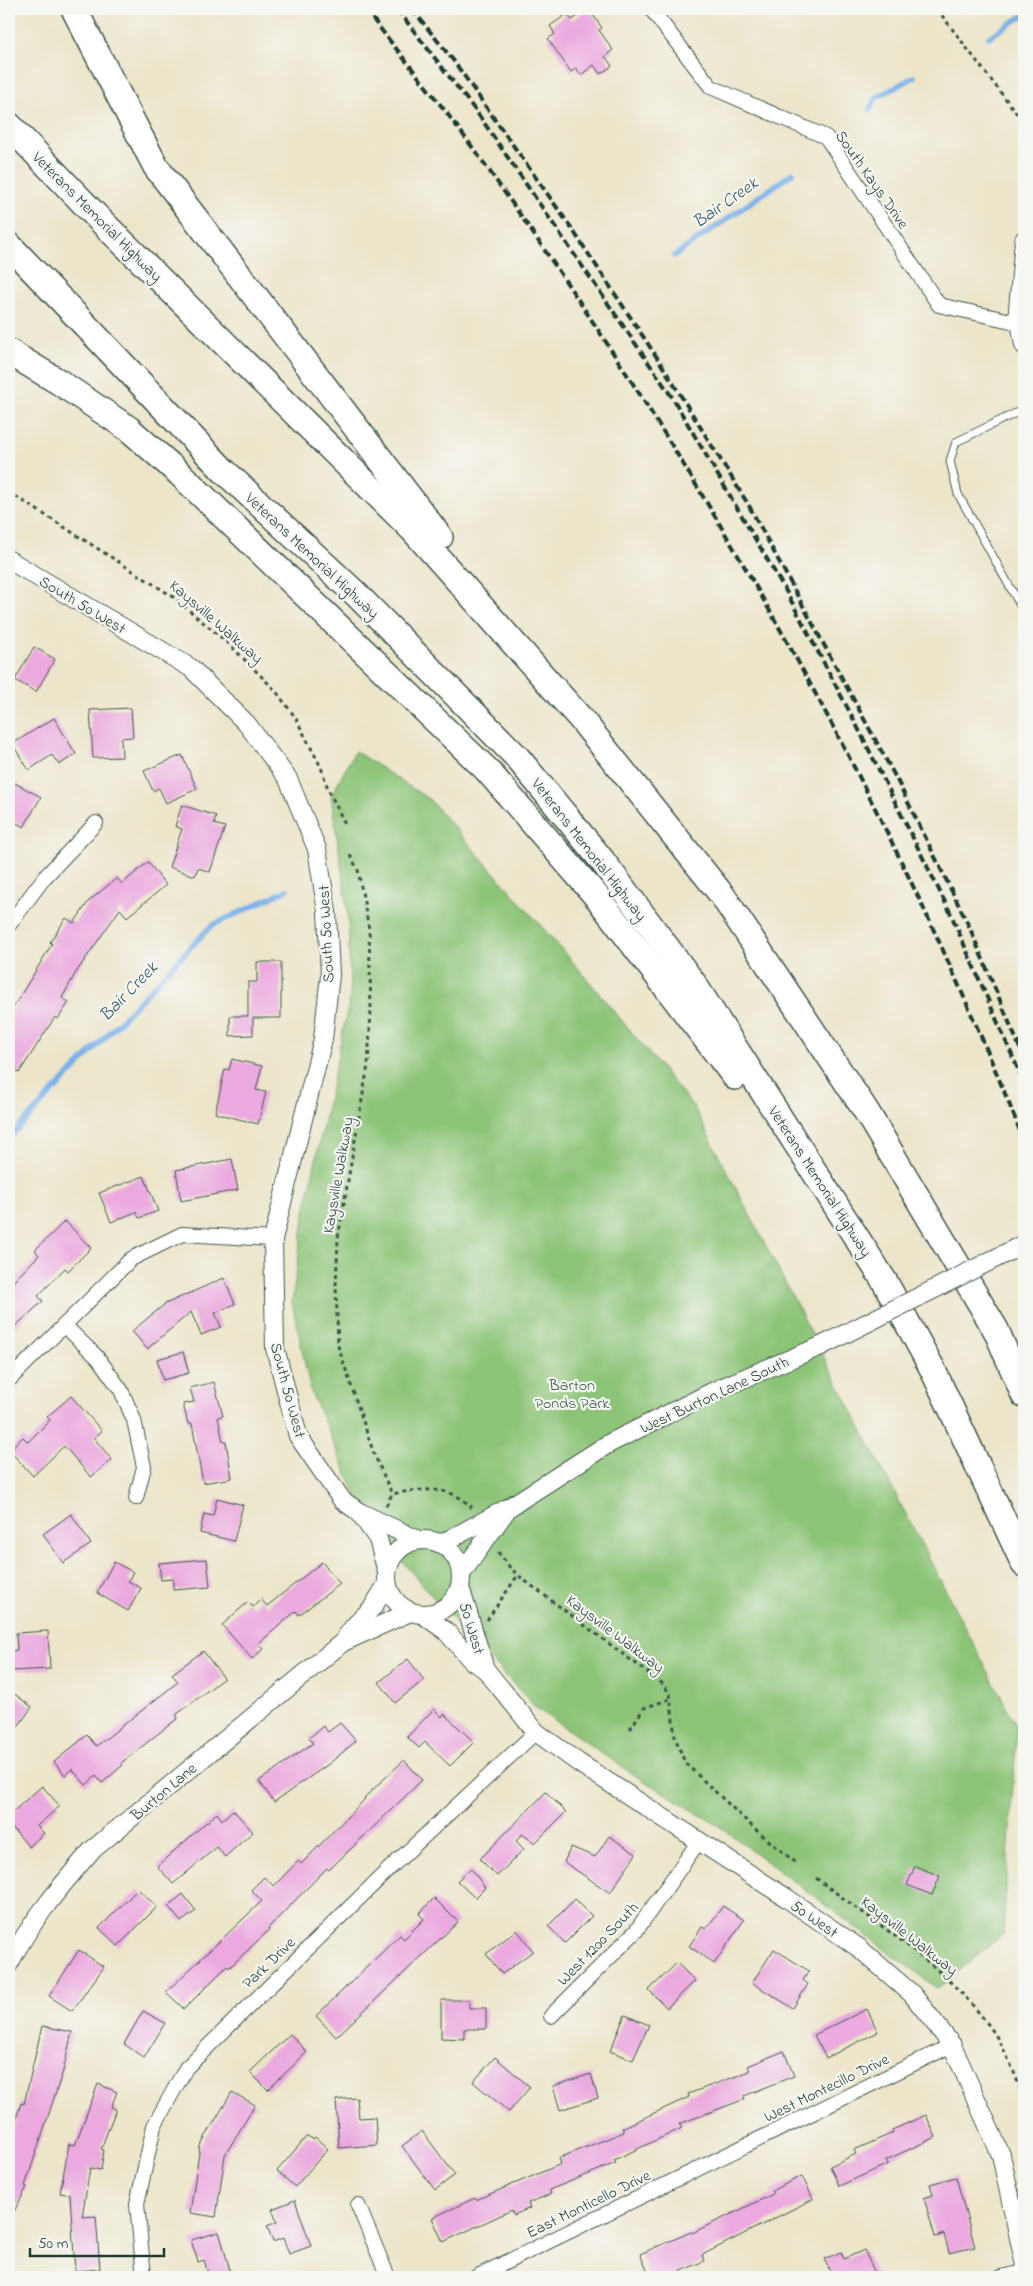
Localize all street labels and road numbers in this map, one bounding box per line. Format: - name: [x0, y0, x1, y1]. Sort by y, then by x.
- street label: South Kays Drive: [828, 126, 915, 235]
- street label: Veterans Memorial Highway: [25, 146, 167, 288]
- street label: Veterans Memorial Highway: [238, 487, 384, 625]
- street label: South 50 West: [34, 570, 131, 642]
- street label: Kaysville Walkway: [163, 575, 268, 670]
- street label: Veterans Memorial Highway: [524, 773, 652, 927]
- street label: South 50 West: [312, 884, 342, 983]
- street label: Veterans Memorial Highway: [761, 1101, 877, 1263]
- street label: Kaysville Walkway: [317, 1115, 361, 1235]
- street label: South 50 West: [263, 1340, 311, 1441]
- street label: West Burton Lane South: [636, 1351, 793, 1441]
- street label: Kaysville Walkway: [561, 1590, 669, 1680]
- street label: 50 West: [452, 1600, 491, 1658]
- street label: Burton Lane: [125, 1757, 203, 1828]
- street label: Kaysville Walkway: [855, 1891, 963, 1982]
- street label: 50 West: [785, 1895, 843, 1945]
- street label: West 1200 South: [552, 1897, 645, 1992]
- street label: Park Drive: [237, 1931, 302, 1995]
- street label: West Montecillo Drive: [760, 2048, 894, 2130]
- street label: East Monticello Drive: [523, 2164, 656, 2245]

